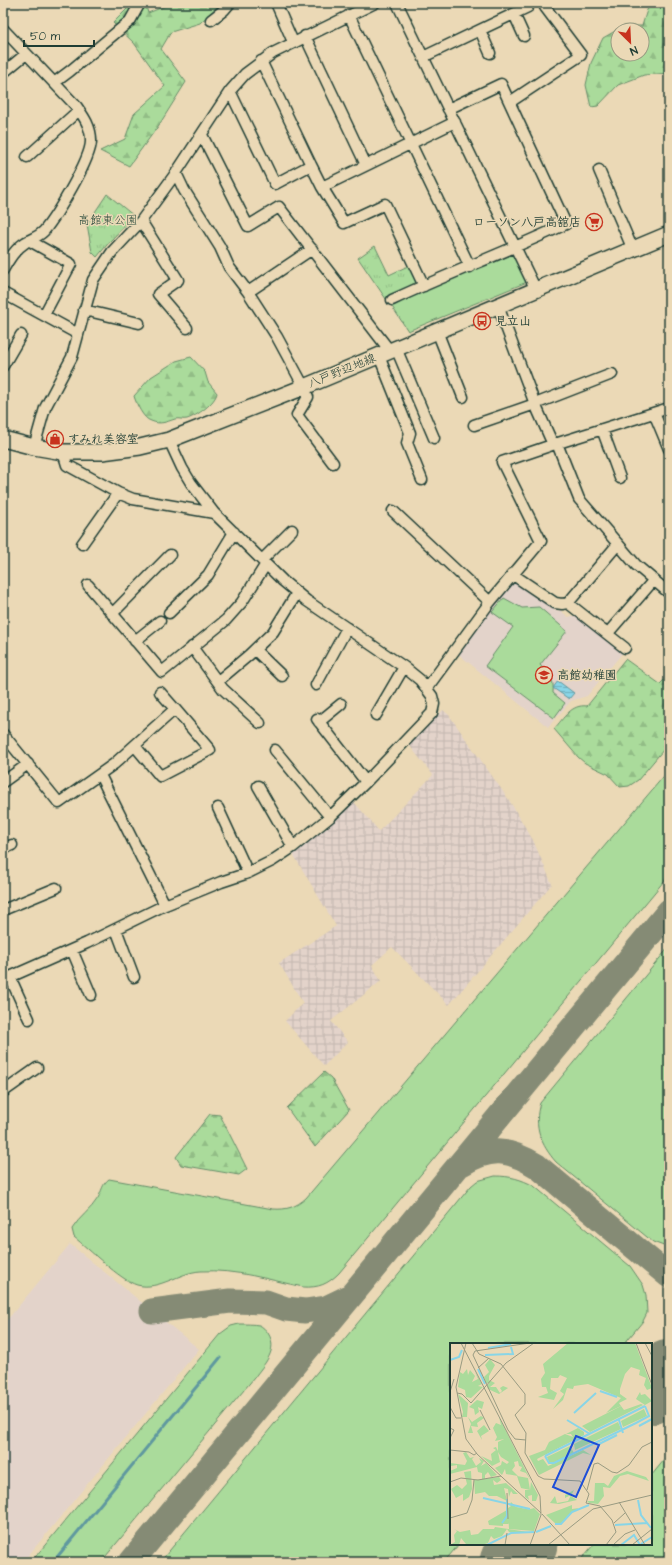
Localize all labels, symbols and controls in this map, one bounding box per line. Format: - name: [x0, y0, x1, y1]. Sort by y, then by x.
- scale bar: [24, 22, 94, 48]
- north arrow: [610, 22, 650, 62]
- text: 50 m: [30, 28, 61, 45]
- text: N: [628, 42, 640, 59]
- park label: 高館東公園: [78, 212, 138, 229]
- supermarket icon: ローソン八戸高舘店: [584, 212, 604, 232]
- place label: ローソン八戸高舘店: [473, 214, 581, 231]
- bus stop icon: 見立山: [472, 311, 492, 331]
- place label: 見立山: [495, 313, 531, 330]
- street label: 八戸野辺地線: [305, 350, 379, 392]
- shop icon: すみれ美容室: [45, 429, 65, 449]
- place label: すみれ美容室: [68, 431, 139, 448]
- school or university icon: 高館幼稚園: [534, 665, 554, 685]
- place label: 高館幼稚園: [557, 667, 617, 684]
- inset map: [450, 1343, 652, 1545]

